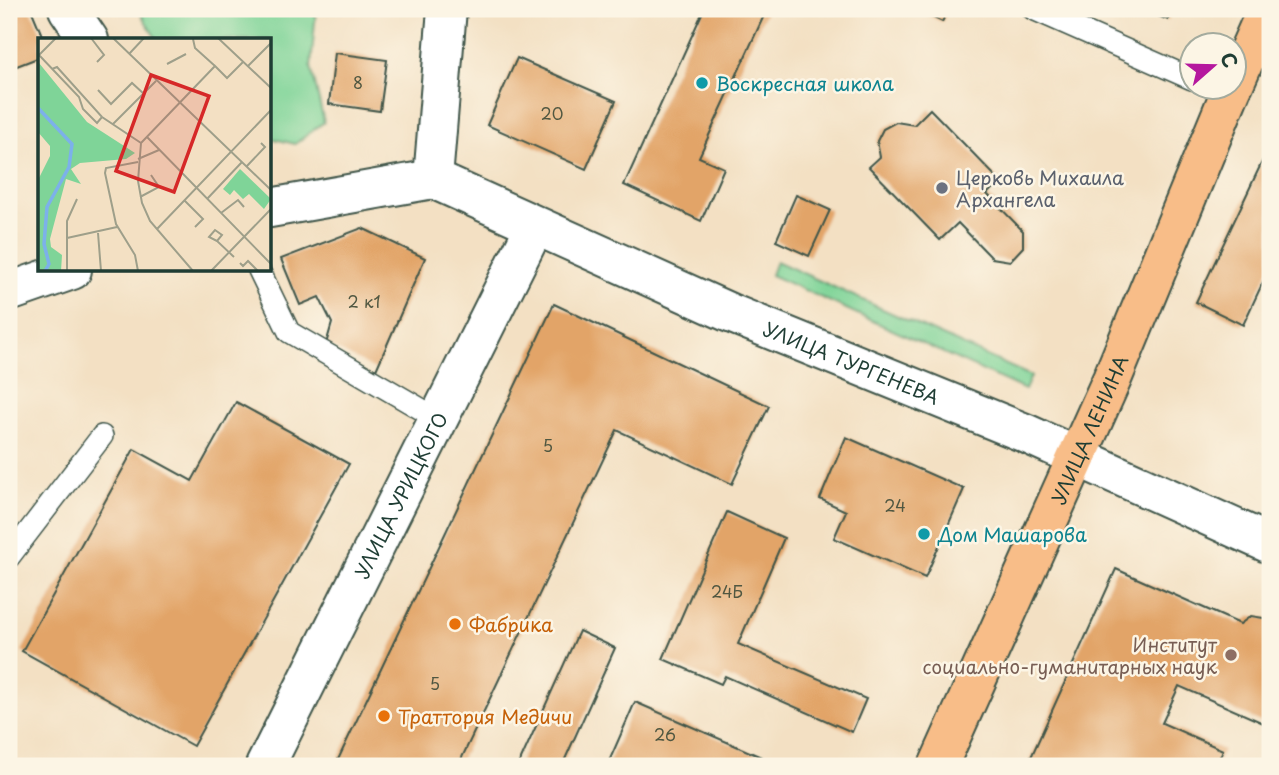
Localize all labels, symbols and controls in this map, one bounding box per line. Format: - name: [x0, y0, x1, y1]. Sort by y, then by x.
- north arrow: [1178, 32, 1248, 102]
- inset map: [38, 38, 271, 271]
- text: С: [1214, 48, 1246, 71]
- place label: Воскресная школа: [716, 69, 894, 97]
- house number: 8: [353, 70, 363, 94]
- marker: Воскресная школа: [694, 75, 710, 91]
- house number: 20: [541, 101, 563, 125]
- place label: Церковь Михаила Архангела: [956, 163, 1124, 213]
- marker: Церковь Михаила Архангела: [934, 180, 950, 196]
- house number: 2 к1: [347, 289, 381, 313]
- street label: УЛИЦА ТУРГЕНЕВА: [760, 314, 944, 411]
- street label: УЛИЦА ЛЕНИНА: [1044, 351, 1134, 508]
- street label: УЛИЦА УРИЦКОГО: [347, 407, 454, 583]
- house number: 5: [543, 433, 553, 457]
- house number: 24: [884, 493, 906, 517]
- place label: Дом Машарова: [937, 520, 1087, 548]
- marker: Дом Машарова: [916, 526, 932, 542]
- house number: 24Б: [711, 579, 743, 603]
- place label: Фабрика: [469, 610, 553, 638]
- marker: Фабрика: [447, 616, 463, 632]
- place label: Институт социально-гуманитарных наук: [922, 630, 1218, 680]
- marker: Институт социально-гуманитарных наук: [1223, 647, 1239, 663]
- house number: 5: [430, 671, 440, 695]
- place label: Траттория Медичи: [398, 702, 572, 730]
- marker: Траттория Медичи: [376, 708, 392, 724]
- house number: 26: [654, 722, 676, 746]

